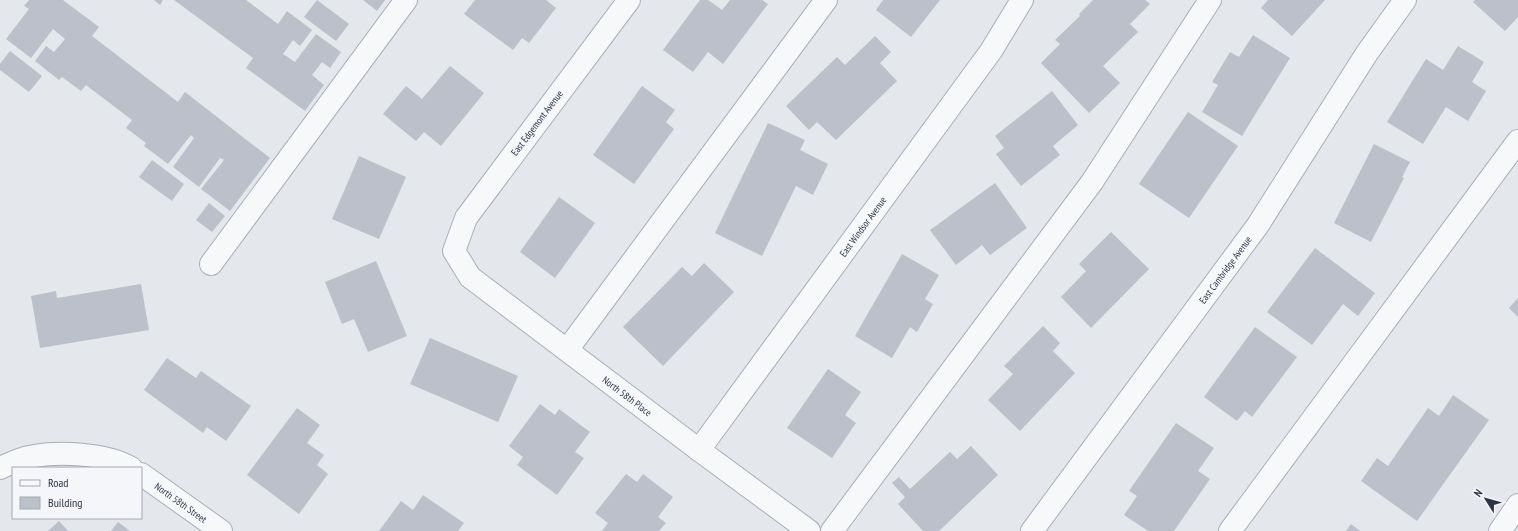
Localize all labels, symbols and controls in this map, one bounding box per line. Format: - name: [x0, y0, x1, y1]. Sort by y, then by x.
- street label: East Edgemont Avenue: [508, 88, 566, 158]
- street label: East Windsor Avenue: [836, 194, 889, 259]
- street label: East Cambridge Avenue: [1196, 233, 1254, 306]
- street label: North 58th Place: [600, 373, 655, 419]
- legend: [12, 467, 142, 519]
- text: Road: [48, 475, 68, 490]
- street label: North 58th Street: [152, 479, 210, 526]
- north arrow: [1466, 479, 1506, 519]
- text: N: [1471, 486, 1485, 500]
- text: Building: [48, 495, 83, 510]

